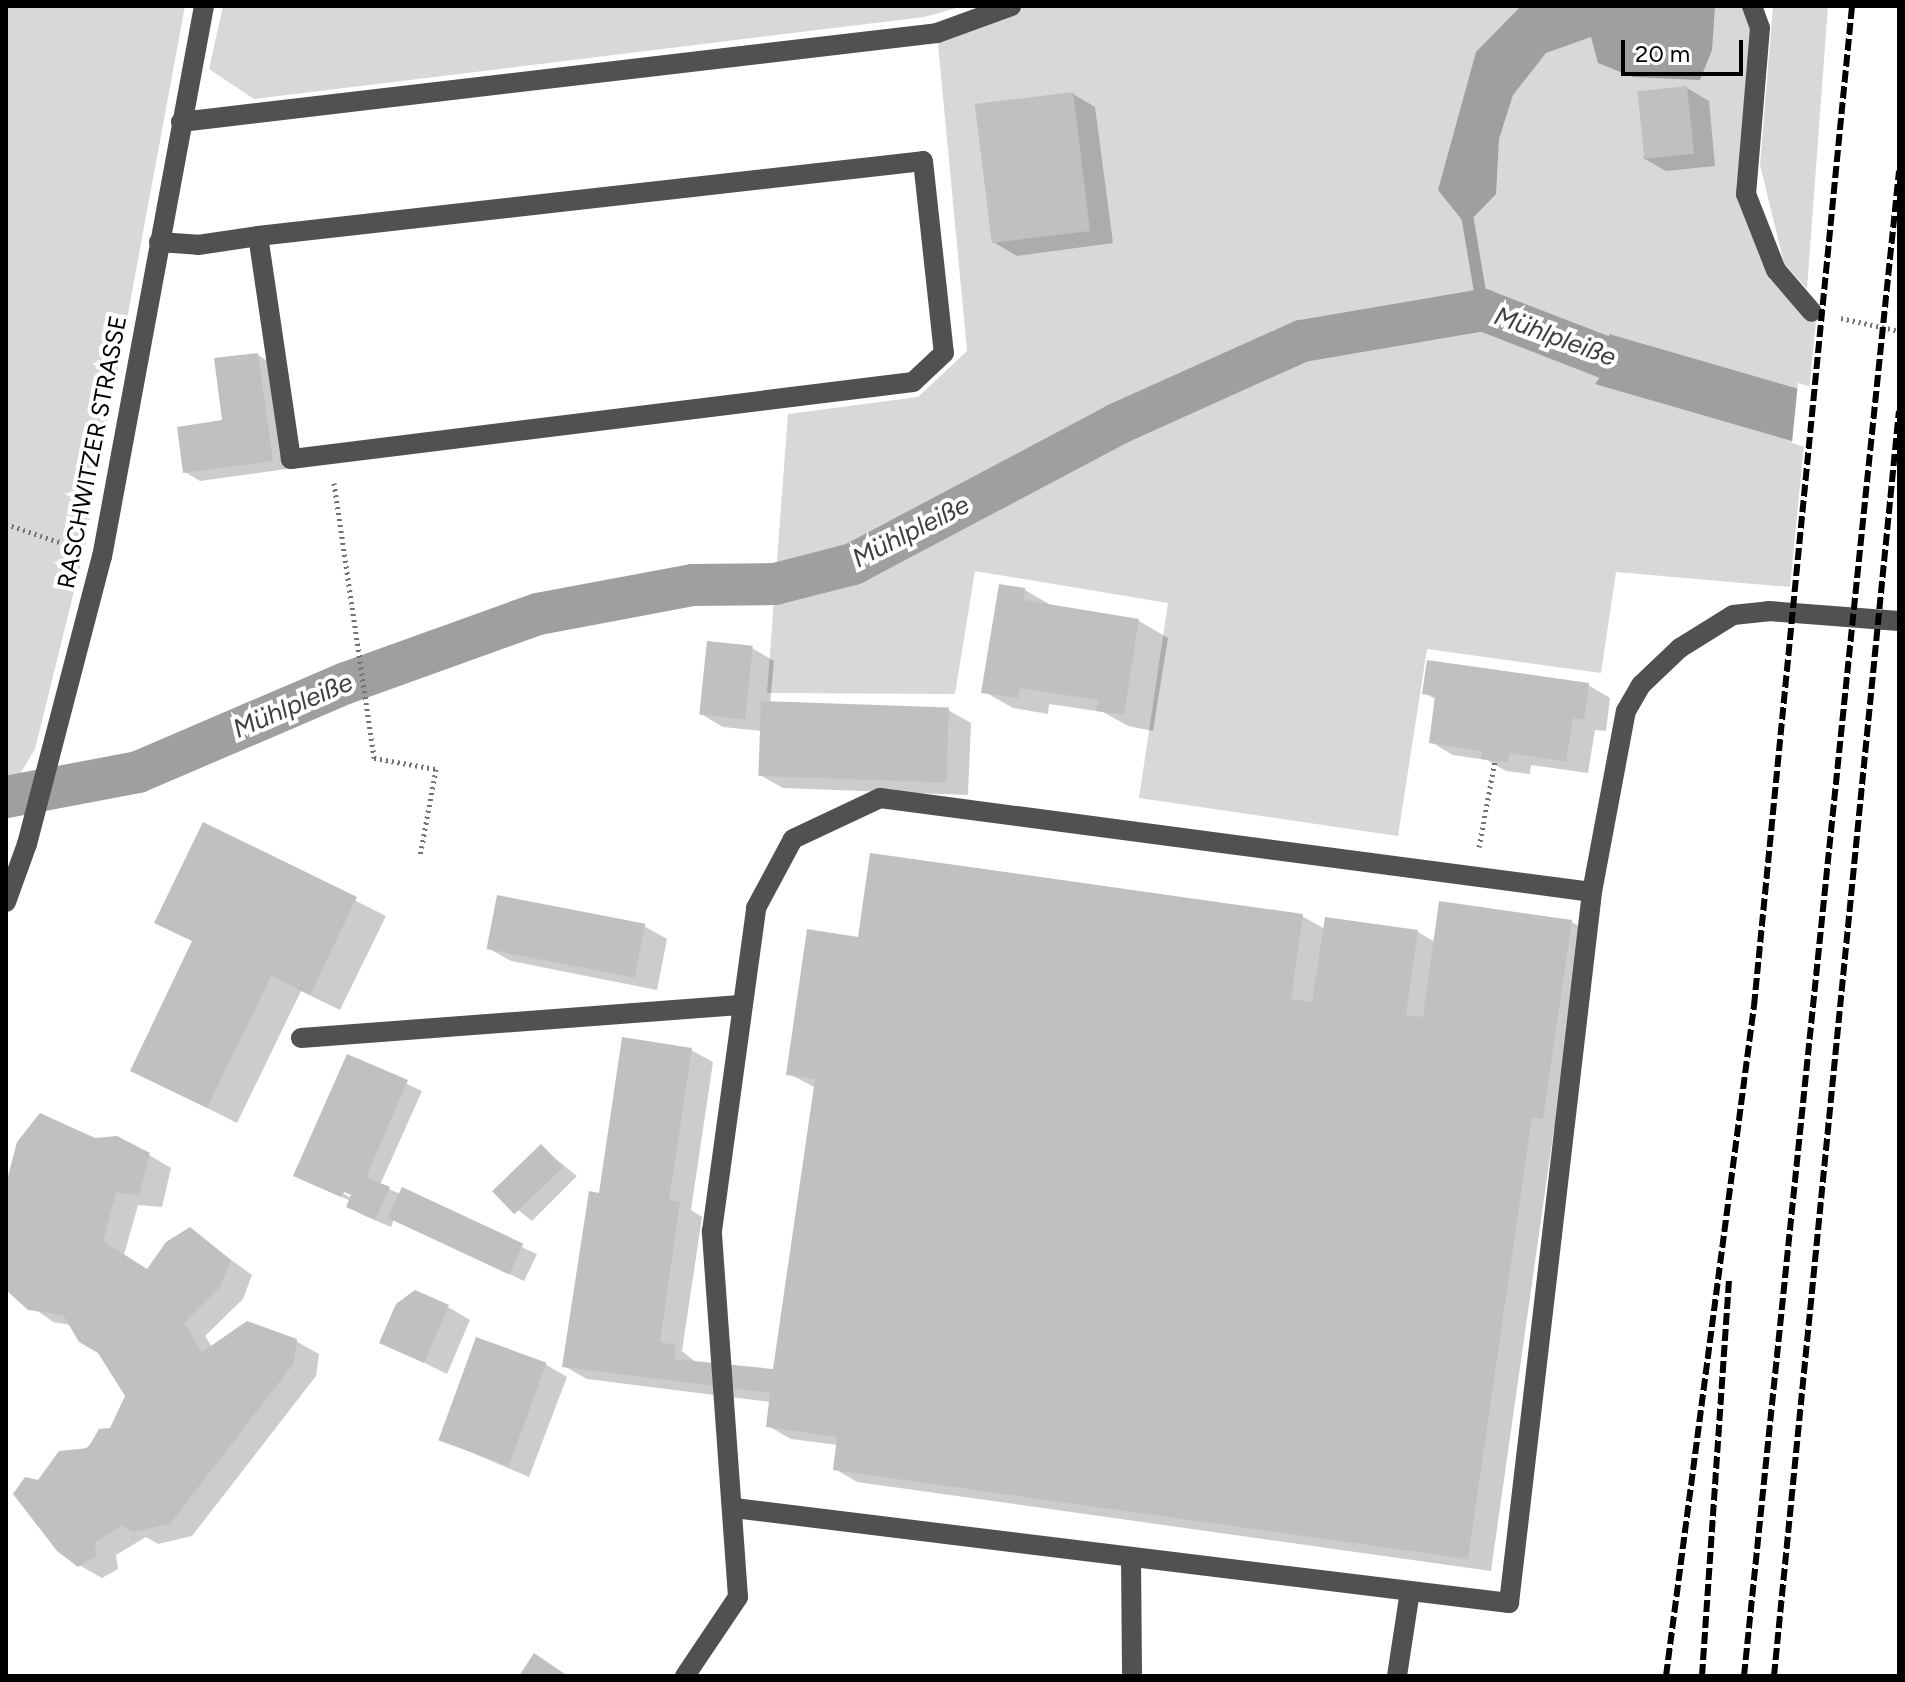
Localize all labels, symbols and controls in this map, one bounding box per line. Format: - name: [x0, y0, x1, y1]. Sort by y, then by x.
- scale bar: [1625, 24, 1747, 74]
- text: 20 m: [1635, 39, 1690, 68]
- water label: Mühlpleiße: [1490, 301, 1620, 373]
- street label: RASCHWITZER STRASSE: [51, 313, 133, 591]
- water label: Mühlpleiße: [847, 489, 975, 575]
- water label: Mühlpleiße: [228, 667, 358, 745]

